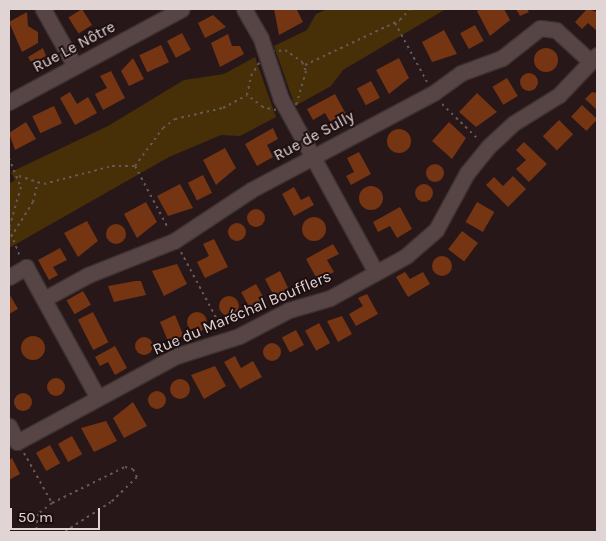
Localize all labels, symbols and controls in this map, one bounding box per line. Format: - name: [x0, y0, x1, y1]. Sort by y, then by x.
- street label: Rue Le Nôtre: [29, 17, 119, 77]
- street label: Rue de Sully: [270, 107, 358, 165]
- street label: Rue du Maréchal Boufflers: [150, 267, 334, 359]
- scale bar: [12, 498, 102, 530]
- text: 50 m: [18, 508, 53, 526]

